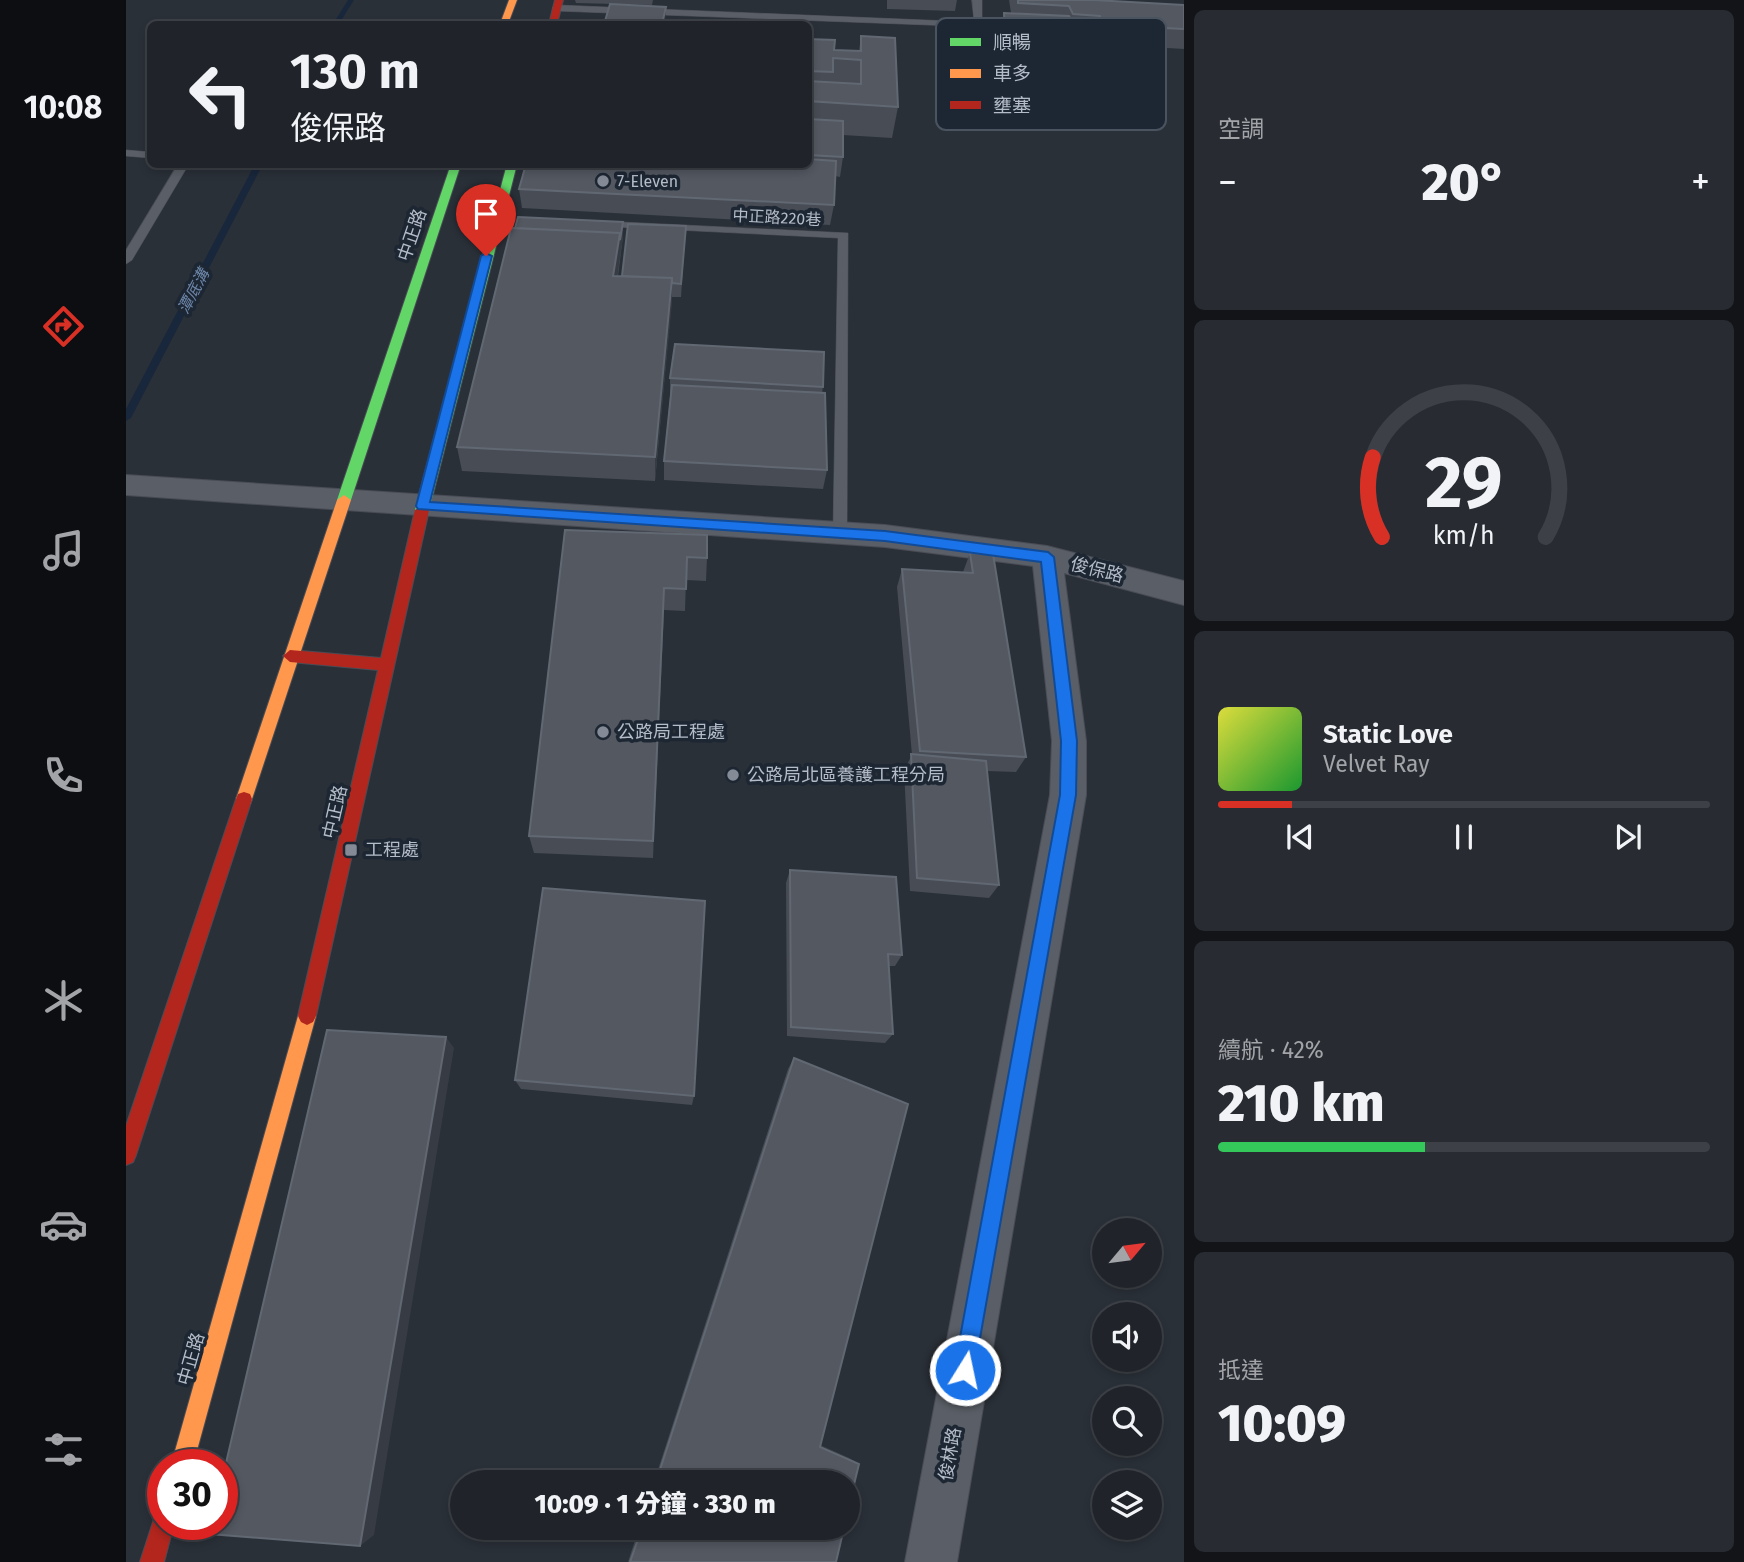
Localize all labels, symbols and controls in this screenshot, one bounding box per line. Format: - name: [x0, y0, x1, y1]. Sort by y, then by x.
- legend: [936, 18, 1166, 130]
- text: 順暢: [993, 31, 1031, 54]
- text: 130 m: [290, 42, 420, 101]
- icon: left: [175, 49, 266, 140]
- text: 車多: [993, 62, 1031, 85]
- text: 10:08: [24, 88, 102, 126]
- text: 壅塞: [993, 94, 1031, 117]
- text: 俊保路: [290, 109, 386, 147]
- text: 空調: [1218, 115, 1264, 143]
- text: 20°: [1421, 151, 1507, 214]
- text: −: [1218, 159, 1237, 205]
- text: +: [1691, 159, 1710, 205]
- place label: 7-Eleven: [617, 172, 678, 191]
- marker: 7-Eleven: [595, 173, 611, 189]
- pin: [456, 184, 516, 256]
- icon: arrive: [467, 195, 505, 233]
- street label: 中正路: [393, 206, 431, 264]
- street label: 中正路220巷: [732, 206, 822, 229]
- water label: 潭底溝: [174, 264, 214, 317]
- icon: directions: [39, 302, 88, 351]
- text: 29: [1425, 439, 1503, 526]
- text: km/h: [1433, 520, 1495, 550]
- icon: music: [39, 526, 88, 575]
- street label: 俊保路: [1068, 553, 1126, 587]
- text: Static Love: [1323, 719, 1453, 750]
- place label: 公路局工程處: [617, 721, 725, 743]
- marker: 公路局工程處: [595, 724, 611, 740]
- text: Velvet Ray: [1323, 750, 1430, 778]
- icon: phone: [39, 751, 88, 800]
- place label: 公路局北區養護工程分局: [747, 764, 945, 786]
- marker: 公路局北區養護工程分局: [725, 767, 741, 783]
- street label: 中正路: [318, 783, 352, 841]
- icon: previous: [1281, 818, 1319, 856]
- icon: pause: [1445, 818, 1483, 856]
- icon: next: [1609, 818, 1647, 856]
- place label: 工程處: [365, 839, 419, 861]
- marker: 工程處: [343, 842, 359, 858]
- icon: climate: [39, 976, 88, 1025]
- text: 續航 · 42%: [1218, 1036, 1324, 1064]
- text: 210 km: [1218, 1072, 1385, 1135]
- icon: car: [39, 1200, 88, 1249]
- north arrow: [1092, 1218, 1162, 1288]
- map controls: [1092, 1218, 1162, 1540]
- button: sound: [1092, 1302, 1162, 1372]
- street label: 中正路: [173, 1330, 209, 1388]
- position arrow: [928, 1333, 1002, 1407]
- text: 抵達: [1218, 1356, 1264, 1384]
- button: search: [1092, 1386, 1162, 1456]
- text: 10:09: [1218, 1392, 1346, 1455]
- icon: filters: [39, 1425, 88, 1474]
- street label: 俊林路: [934, 1426, 966, 1482]
- speed limit sign: 30: [147, 1449, 238, 1540]
- button: layers: [1092, 1470, 1162, 1540]
- text: 10:09 · 1 分鐘 · 330 m: [534, 1489, 776, 1520]

